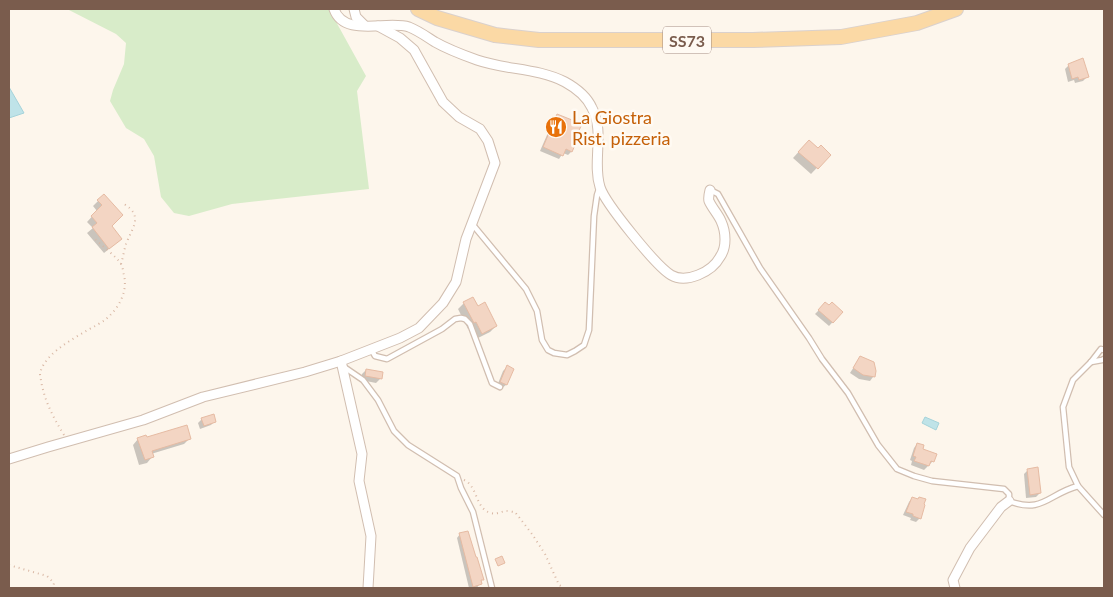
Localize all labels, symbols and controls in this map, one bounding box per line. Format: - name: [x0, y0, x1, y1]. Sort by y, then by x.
- road number: SS73: [663, 26, 711, 54]
- place label: La Giostra Rist. pizzeria: [572, 106, 670, 149]
- restaurant icon: La Giostra Rist. pizzeria: [544, 115, 568, 139]

